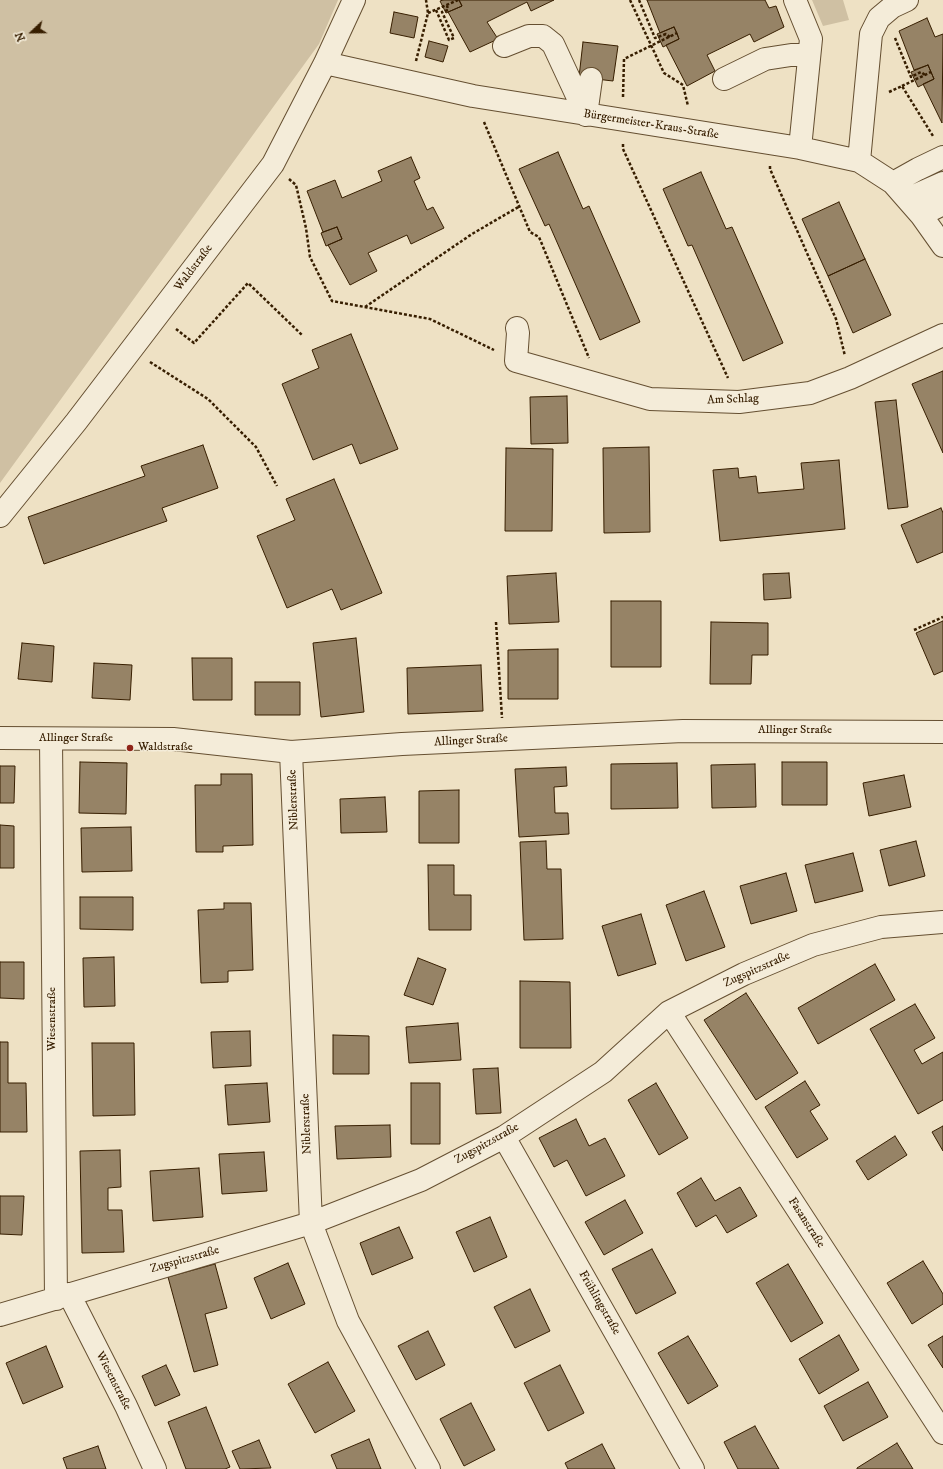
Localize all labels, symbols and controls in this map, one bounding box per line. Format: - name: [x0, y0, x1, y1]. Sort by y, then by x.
- north arrow: [12, 12, 52, 52]
- text: N: [13, 30, 29, 43]
- street label: Bürgermeister-Kraus-Straße: [582, 107, 720, 143]
- street label: Waldstraße: [172, 242, 216, 294]
- street label: Am Schlag: [707, 392, 759, 408]
- street label: Allinger Straße: [758, 724, 832, 738]
- street label: Allinger Straße: [39, 732, 113, 746]
- street label: Allinger Straße: [434, 732, 508, 750]
- place label: Waldstraße: [138, 741, 193, 755]
- marker: Waldstraße: [125, 743, 135, 753]
- street label: Niblerstraße: [286, 769, 302, 831]
- street label: Zugspitzstraße: [722, 949, 792, 991]
- street label: Wiesenstraße: [46, 987, 60, 1051]
- street label: Niblerstraße: [299, 1093, 315, 1155]
- street label: Zugspitzstraße: [452, 1120, 522, 1168]
- street label: Fasanstraße: [784, 1195, 828, 1251]
- street label: Zugspitzstraße: [149, 1243, 221, 1277]
- street label: Frühlingstraße: [575, 1268, 623, 1338]
- street label: Wiesenstraße: [92, 1349, 134, 1413]

